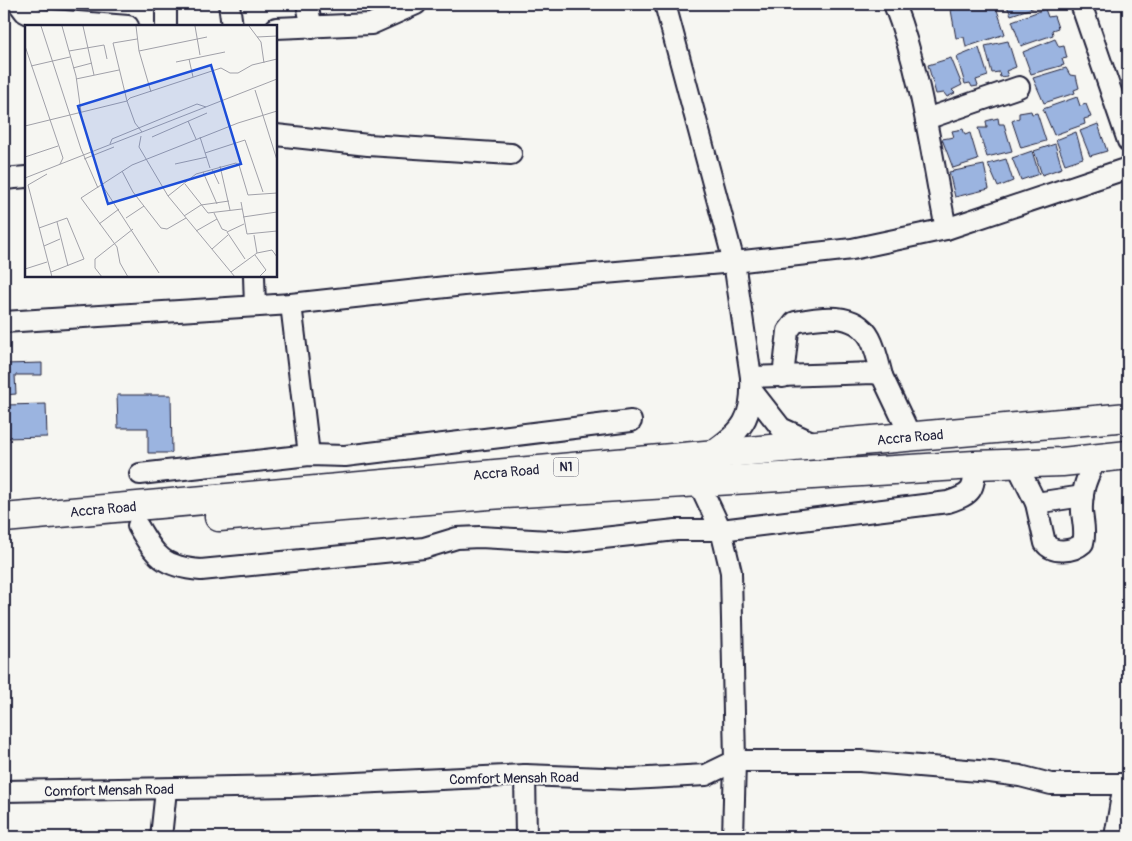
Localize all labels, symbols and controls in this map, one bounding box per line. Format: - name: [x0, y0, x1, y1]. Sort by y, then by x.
- inset map: [25, 25, 278, 278]
- street label: Accra Road: [876, 426, 944, 449]
- road number: N1: [554, 458, 578, 477]
- street label: Accra Road: [472, 461, 540, 484]
- street label: Accra Road: [69, 498, 137, 521]
- street label: Comfort Mensah Road: [449, 769, 579, 788]
- street label: Comfort Mensah Road: [44, 781, 174, 800]

